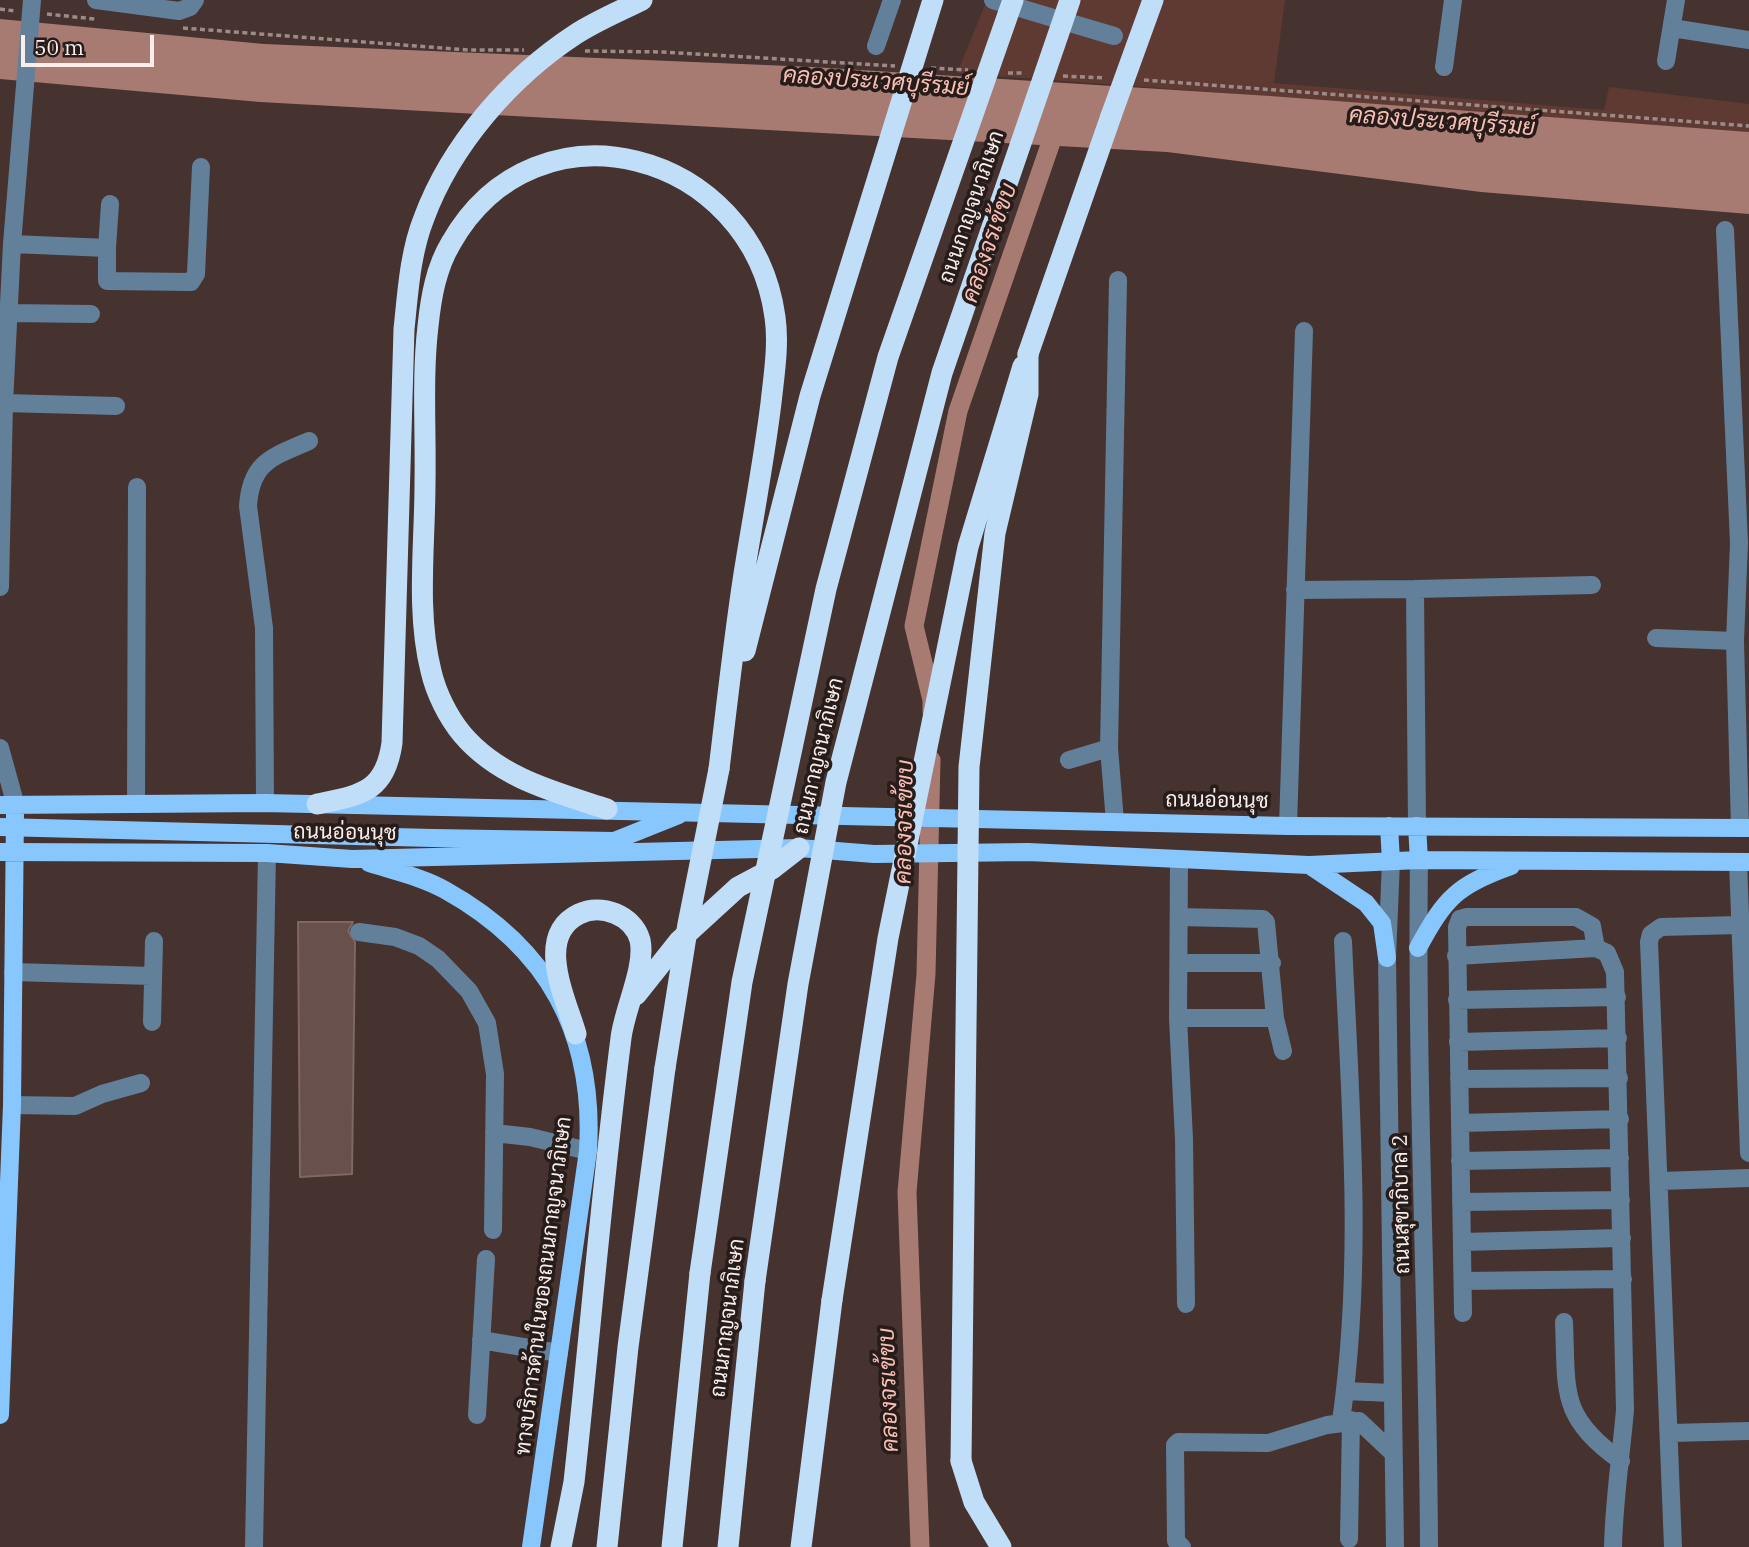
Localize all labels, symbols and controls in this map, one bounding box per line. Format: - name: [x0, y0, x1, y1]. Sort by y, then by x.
- scale bar: [24, 21, 158, 65]
- text: 50 m: [34, 33, 84, 61]
- water label: คลองประเวศบุรีรมย์: [782, 62, 970, 102]
- water label: คลองประเวศบุรีรมย์: [1348, 102, 1536, 142]
- street label: ถนนกาญจนาภิเษก: [934, 127, 1010, 287]
- water label: คลองจรเข้ขบ: [957, 180, 1023, 306]
- street label: ถนนกาญจนาภิเษก: [789, 675, 849, 837]
- water label: คลองจรเข้ขบ: [890, 760, 920, 884]
- street label: ถนนอ่อนนุช: [1165, 788, 1269, 814]
- street label: ถนนอ่อนนุช: [293, 820, 397, 846]
- street label: ทางบริการด้านในของถนนกาญจนาภิเษก: [511, 1115, 577, 1457]
- street label: ถนนสุขาภิบาล 2: [1388, 1134, 1416, 1274]
- street label: ถนนกาญจนาภิเษก: [706, 1237, 750, 1399]
- water label: คลองจรเข้ขบ: [873, 1327, 905, 1453]

